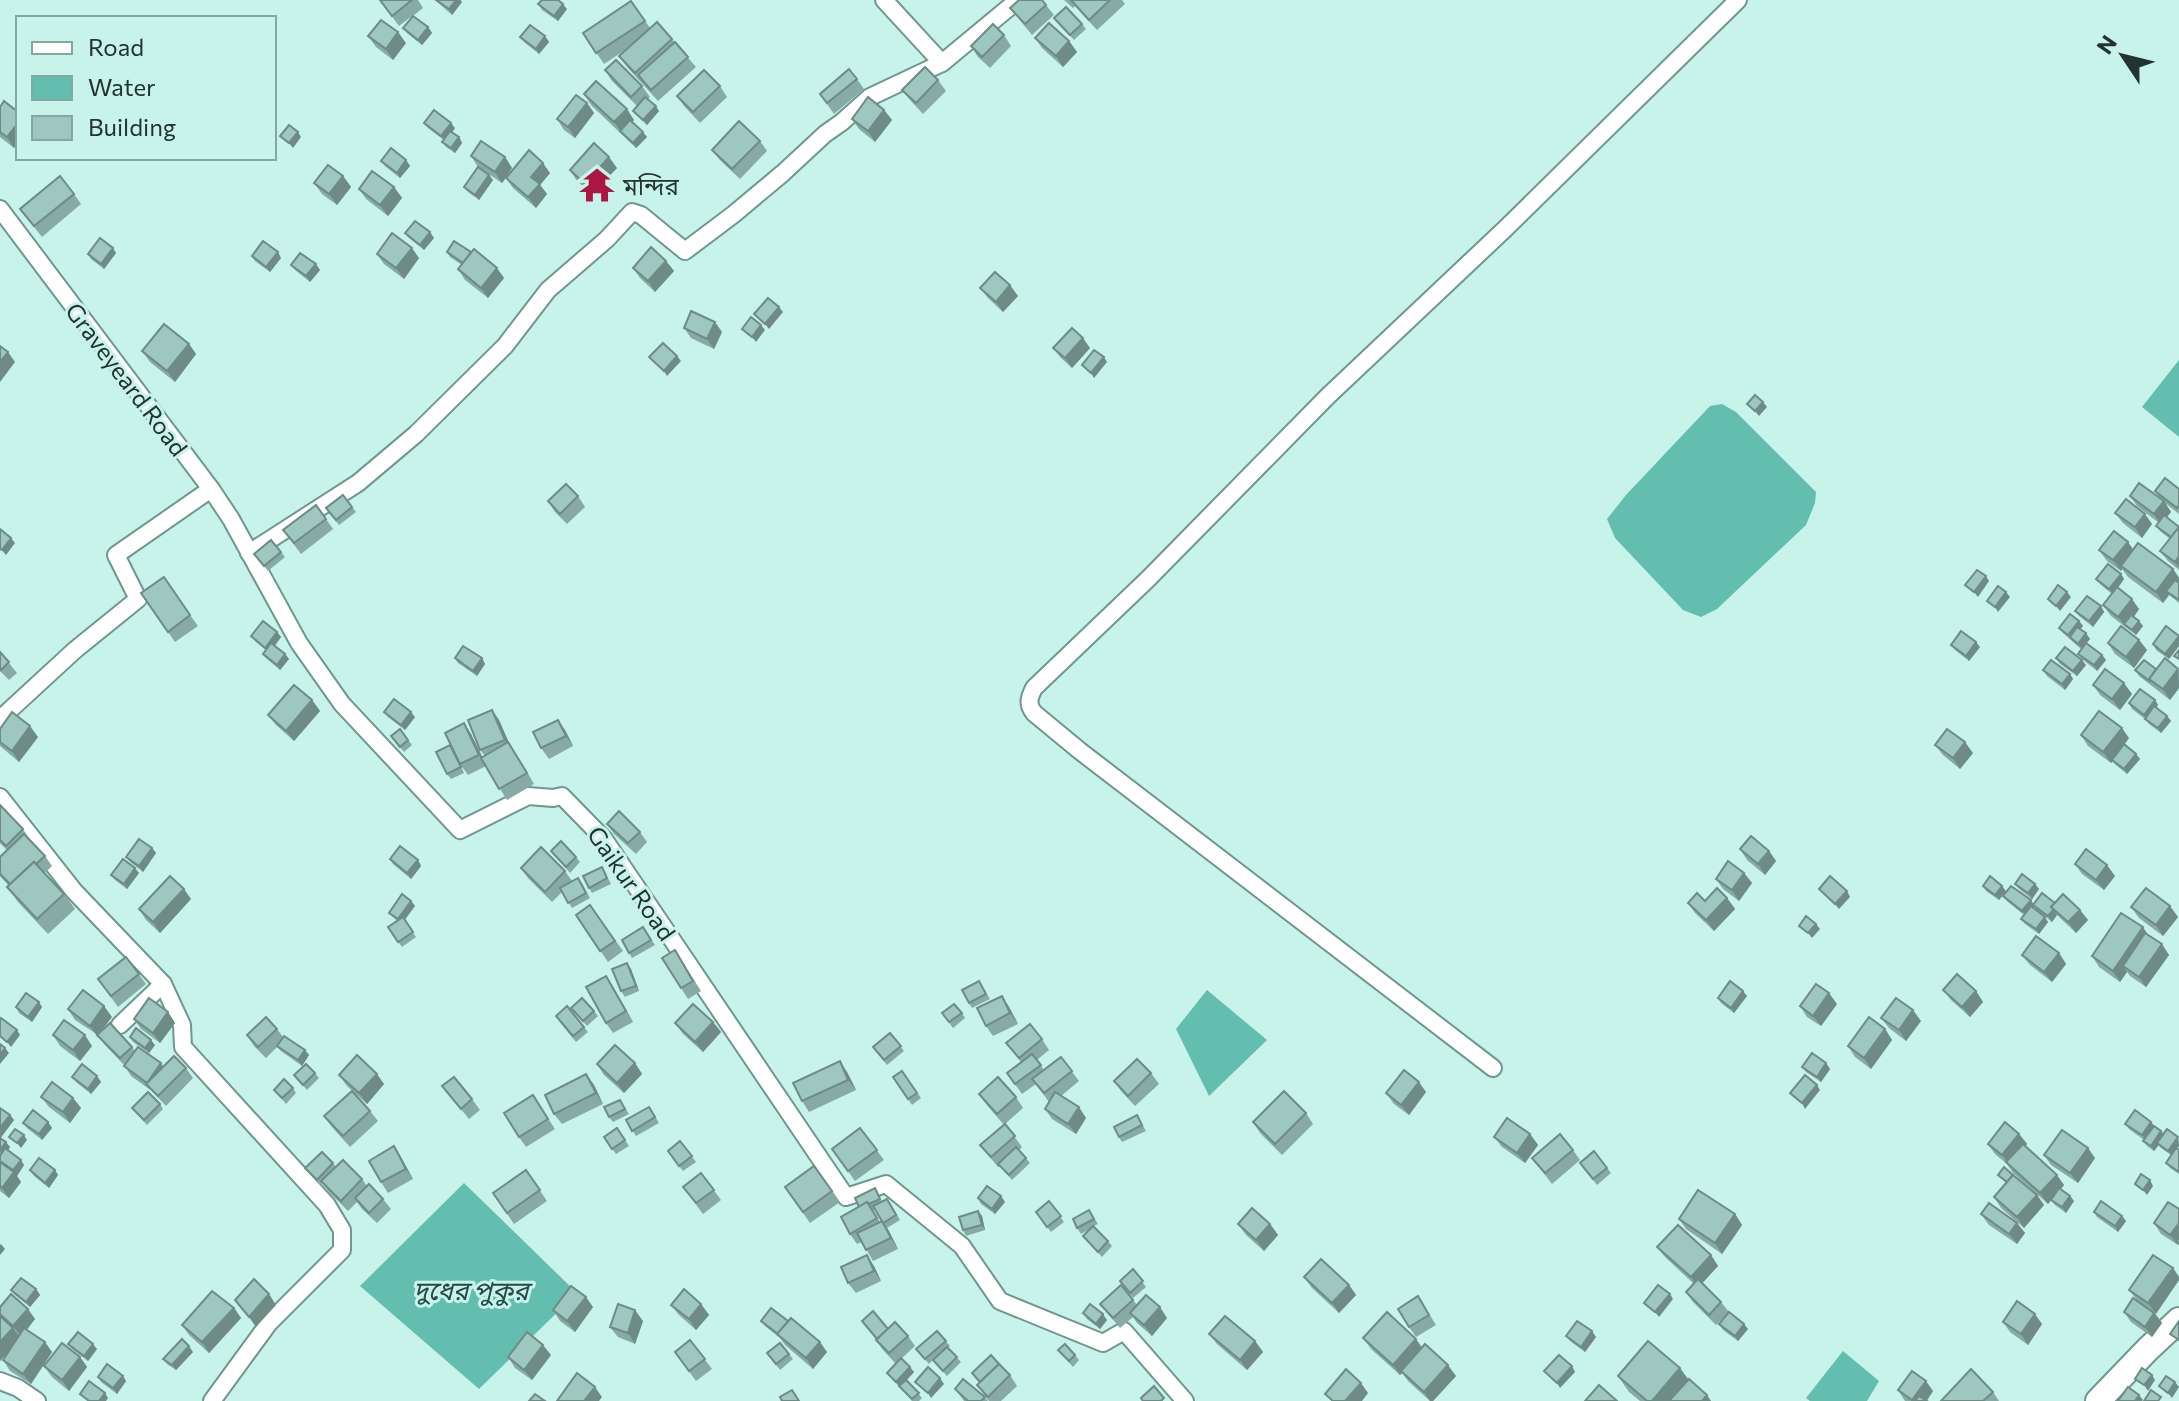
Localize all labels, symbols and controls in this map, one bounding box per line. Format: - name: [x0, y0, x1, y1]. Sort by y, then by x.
- legend: [16, 16, 276, 160]
- north arrow: [2083, 16, 2163, 96]
- text: N: [2090, 30, 2122, 59]
- text: Road: [88, 32, 144, 61]
- text: Water: [88, 72, 156, 101]
- text: Building: [88, 112, 176, 141]
- temple icon: মন্দির: [578, 166, 616, 204]
- place label: মন্দির: [622, 171, 680, 200]
- street label: Graveyeard Road: [60, 297, 194, 461]
- street label: Gaikur Road: [582, 820, 682, 946]
- water label: দুধের পুকুর: [414, 1274, 533, 1306]

